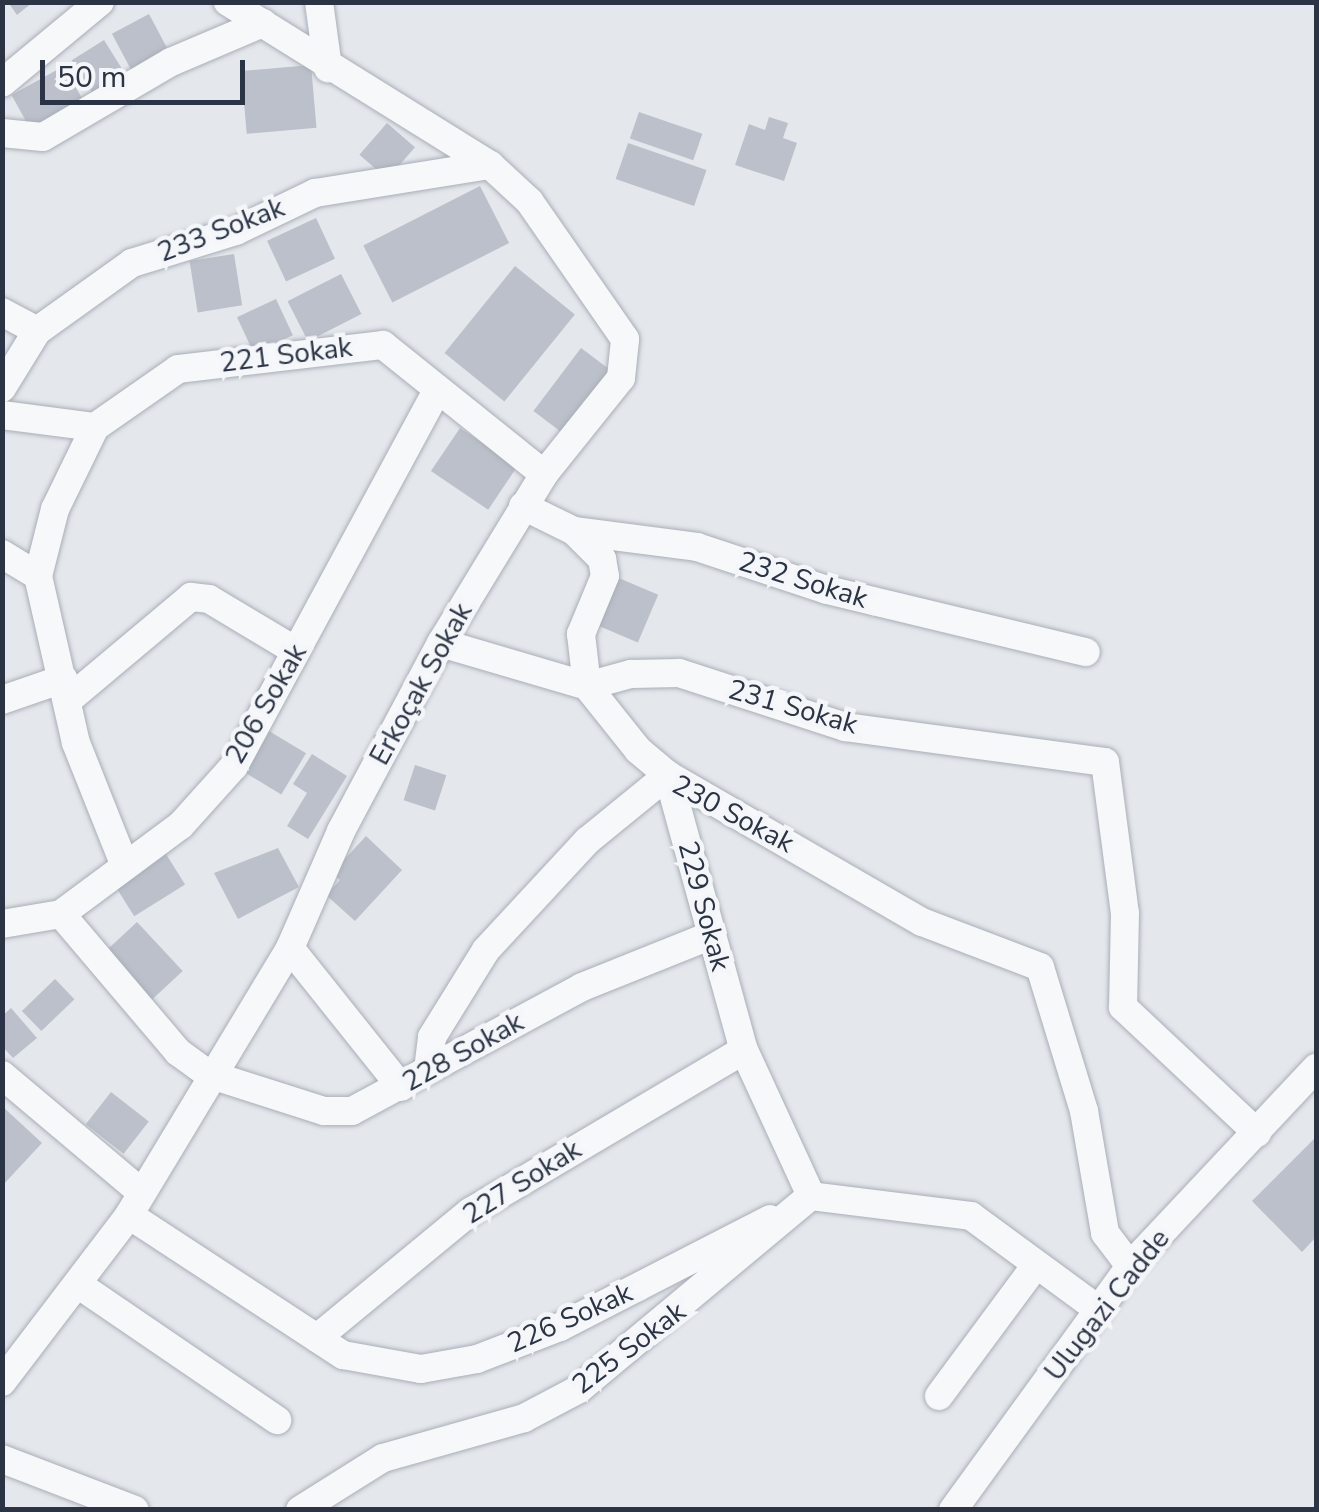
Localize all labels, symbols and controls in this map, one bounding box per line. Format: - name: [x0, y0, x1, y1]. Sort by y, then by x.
- scale bar: [45, 40, 250, 102]
- text: 50 m: [57, 57, 126, 98]
- street label: 233 Sokak: [153, 190, 289, 270]
- street label: 221 Sokak: [218, 330, 354, 380]
- street label: 232 Sokak: [734, 544, 872, 616]
- street label: Erkoçak Sokak: [363, 597, 479, 771]
- street label: 206 Sokak: [218, 638, 314, 770]
- street label: 231 Sokak: [724, 673, 862, 741]
- street label: 230 Sokak: [666, 768, 800, 860]
- street label: 229 Sokak: [671, 837, 737, 975]
- street label: 228 Sokak: [397, 1005, 529, 1099]
- street label: 227 Sokak: [457, 1132, 587, 1232]
- street label: Ulugazi Cadde: [1037, 1223, 1177, 1387]
- street label: 226 Sokak: [502, 1276, 638, 1360]
- street label: 225 Sokak: [566, 1295, 692, 1401]

